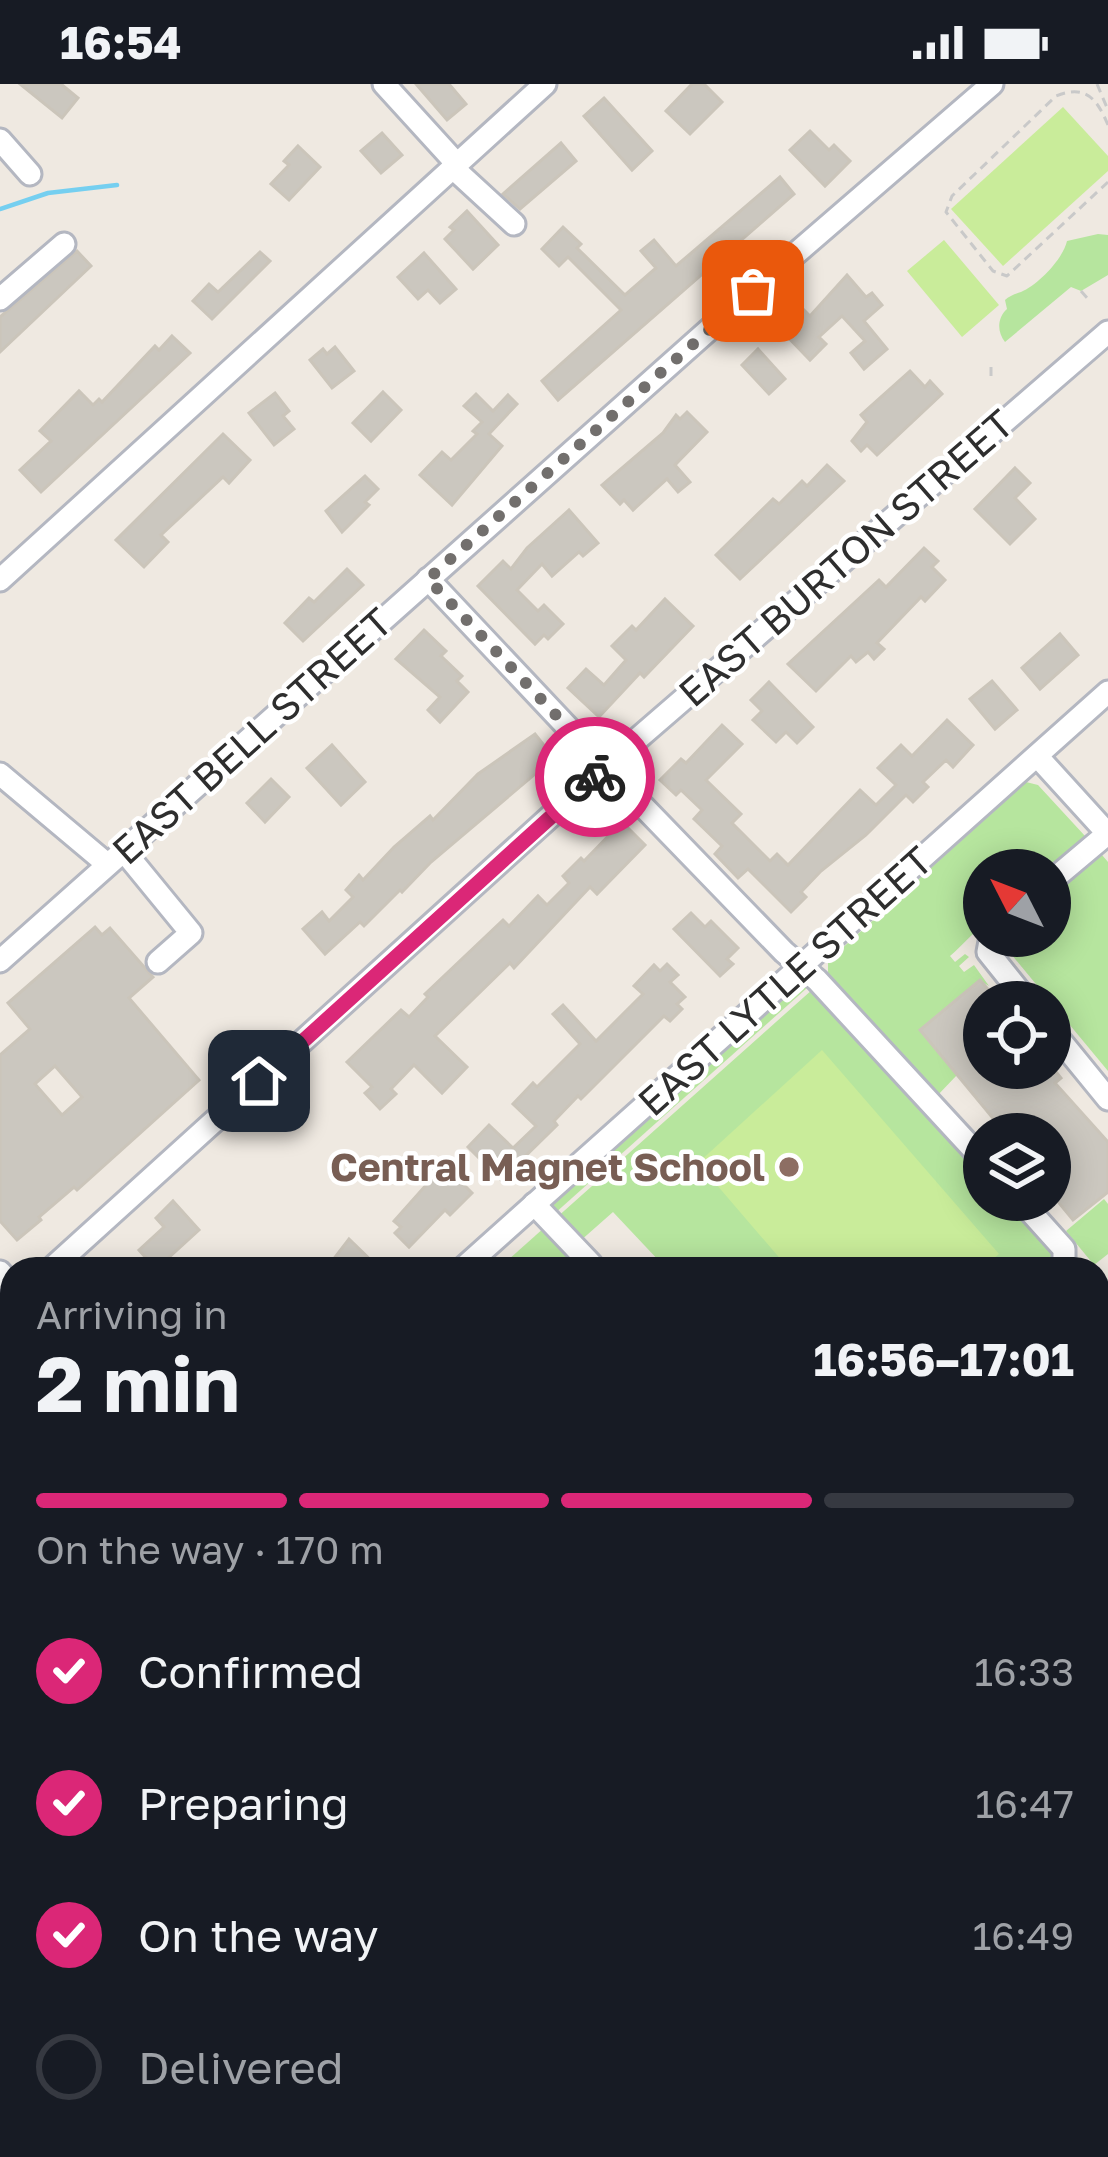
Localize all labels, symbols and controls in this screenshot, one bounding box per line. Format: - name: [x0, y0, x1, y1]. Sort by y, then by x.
- text: 16:54: [60, 15, 182, 69]
- pin: [702, 240, 804, 342]
- icon: bag: [720, 258, 786, 324]
- street label: EAST BURTON STREET: [669, 400, 1023, 716]
- street label: EAST BELL STREET: [102, 598, 401, 873]
- courier: [535, 717, 655, 837]
- icon: bike: [562, 744, 628, 810]
- street label: EAST LYTLE STREET: [628, 836, 941, 1125]
- north arrow: [963, 849, 1071, 957]
- map controls: [963, 849, 1071, 1221]
- button: locate: [963, 981, 1071, 1089]
- pin: [208, 1030, 310, 1132]
- icon: home: [226, 1048, 292, 1114]
- button: layers: [963, 1113, 1071, 1221]
- place label: Central Magnet School: [330, 1143, 765, 1190]
- marker: Central Magnet School: [776, 1154, 802, 1180]
- text: Arriving in: [36, 1291, 227, 1338]
- text: 16:56–17:01: [813, 1332, 1074, 1386]
- text: 2 min: [36, 1336, 240, 1429]
- text: On the way · 170 m: [36, 1526, 384, 1573]
- icon: check: [36, 1638, 102, 1704]
- text: Confirmed: [138, 1644, 363, 1698]
- text: 16:33: [974, 1648, 1074, 1695]
- icon: check: [36, 1770, 102, 1836]
- text: Preparing: [138, 1776, 349, 1830]
- text: 16:47: [975, 1780, 1074, 1827]
- icon: check: [36, 1902, 102, 1968]
- text: On the way: [138, 1908, 379, 1962]
- text: 16:49: [972, 1912, 1074, 1959]
- text: Delivered: [138, 2040, 343, 2094]

